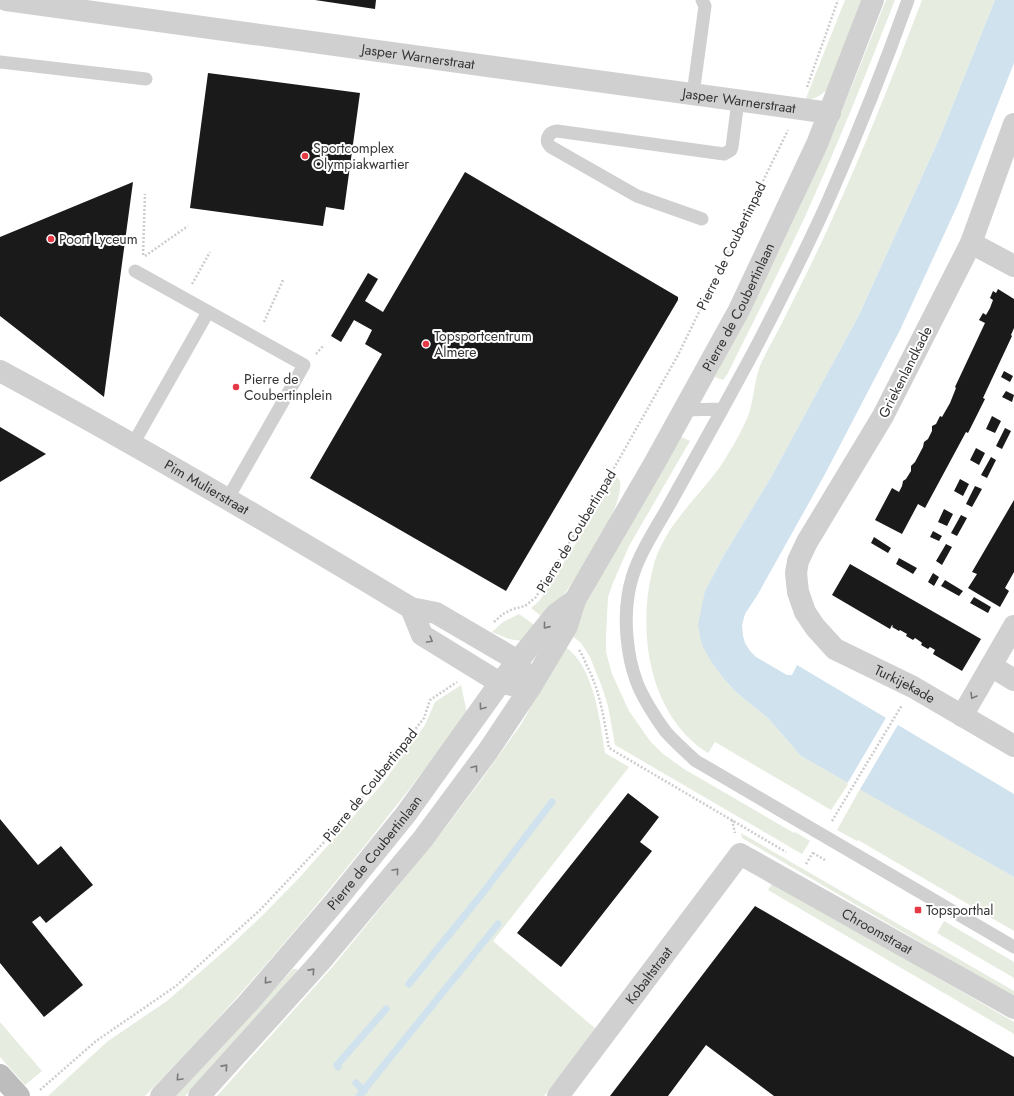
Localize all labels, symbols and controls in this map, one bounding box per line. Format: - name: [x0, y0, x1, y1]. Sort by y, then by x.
- street label: Jasper Warnerstraat: [358, 39, 477, 74]
- street label: Jasper Warnerstraat: [679, 83, 798, 118]
- place label: Sportcomplex Olympiakwartier: [313, 138, 409, 174]
- marker: Sportcomplex Olympiakwartier: [300, 151, 310, 161]
- street label: Pierre de Coubertinpad: [691, 179, 771, 313]
- place label: Poort Lyceum: [59, 229, 138, 249]
- marker: Poort Lyceum: [46, 234, 56, 244]
- street label: Pierre de Coubertinlaan: [697, 239, 779, 375]
- street label: Griekenlandkade: [873, 323, 937, 421]
- place label: Topsportcentrum Almere: [434, 326, 532, 362]
- marker: Topsportcentrum Almere: [421, 339, 431, 349]
- place label: Pierre de Coubertinplein: [244, 369, 332, 405]
- marker: Pierre de Coubertinplein: [231, 382, 241, 392]
- street label: Pim Mulierstraat: [161, 455, 253, 520]
- street label: Pierre de Coubertinpad: [531, 466, 621, 596]
- one-way arrow: [544, 622, 551, 629]
- one-way arrow: [426, 636, 433, 643]
- street label: Turkijekade: [871, 660, 939, 708]
- one-way arrow: [971, 692, 978, 699]
- one-way arrow: [480, 703, 487, 710]
- street label: Pierre de Coubertinpad: [318, 724, 422, 846]
- one-way arrow: [471, 765, 478, 772]
- street label: Pierre de Coubertinlaan: [322, 791, 426, 914]
- one-way arrow: [392, 868, 399, 876]
- place label: Topsporthal: [926, 900, 993, 920]
- street label: Chroomstraat: [838, 903, 917, 959]
- marker: Topsporthal: [913, 905, 923, 915]
- street label: Kobaltstraat: [621, 942, 677, 1008]
- one-way arrow: [308, 968, 315, 975]
- one-way arrow: [264, 977, 271, 984]
- one-way arrow: [221, 1064, 228, 1072]
- one-way arrow: [177, 1073, 184, 1080]

